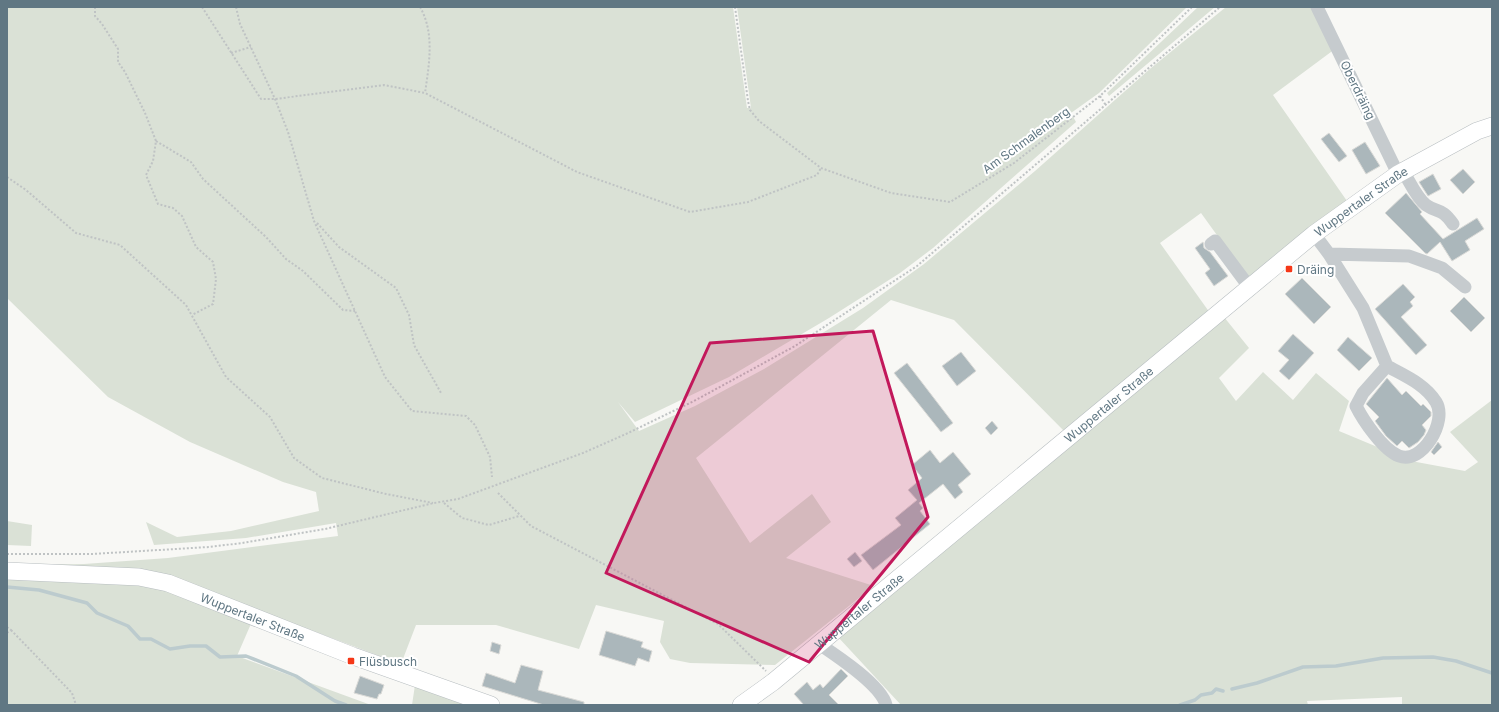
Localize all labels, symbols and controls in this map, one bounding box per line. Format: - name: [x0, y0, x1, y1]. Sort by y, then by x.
- street label: Oberdräing: [1337, 58, 1379, 122]
- street label: Am Schmalenberg: [979, 103, 1073, 177]
- street label: Wuppertaler Straße: [1311, 163, 1410, 239]
- place label: Dräing: [1297, 262, 1334, 277]
- marker: Dräing: [1284, 264, 1294, 274]
- street label: Wuppertaler Straße: [1061, 363, 1156, 445]
- street label: Wuppertaler Straße: [811, 570, 907, 652]
- street label: Wuppertaler Straße: [198, 589, 307, 644]
- place label: Flüsbusch: [359, 654, 417, 669]
- marker: Flüsbusch: [346, 656, 356, 666]

